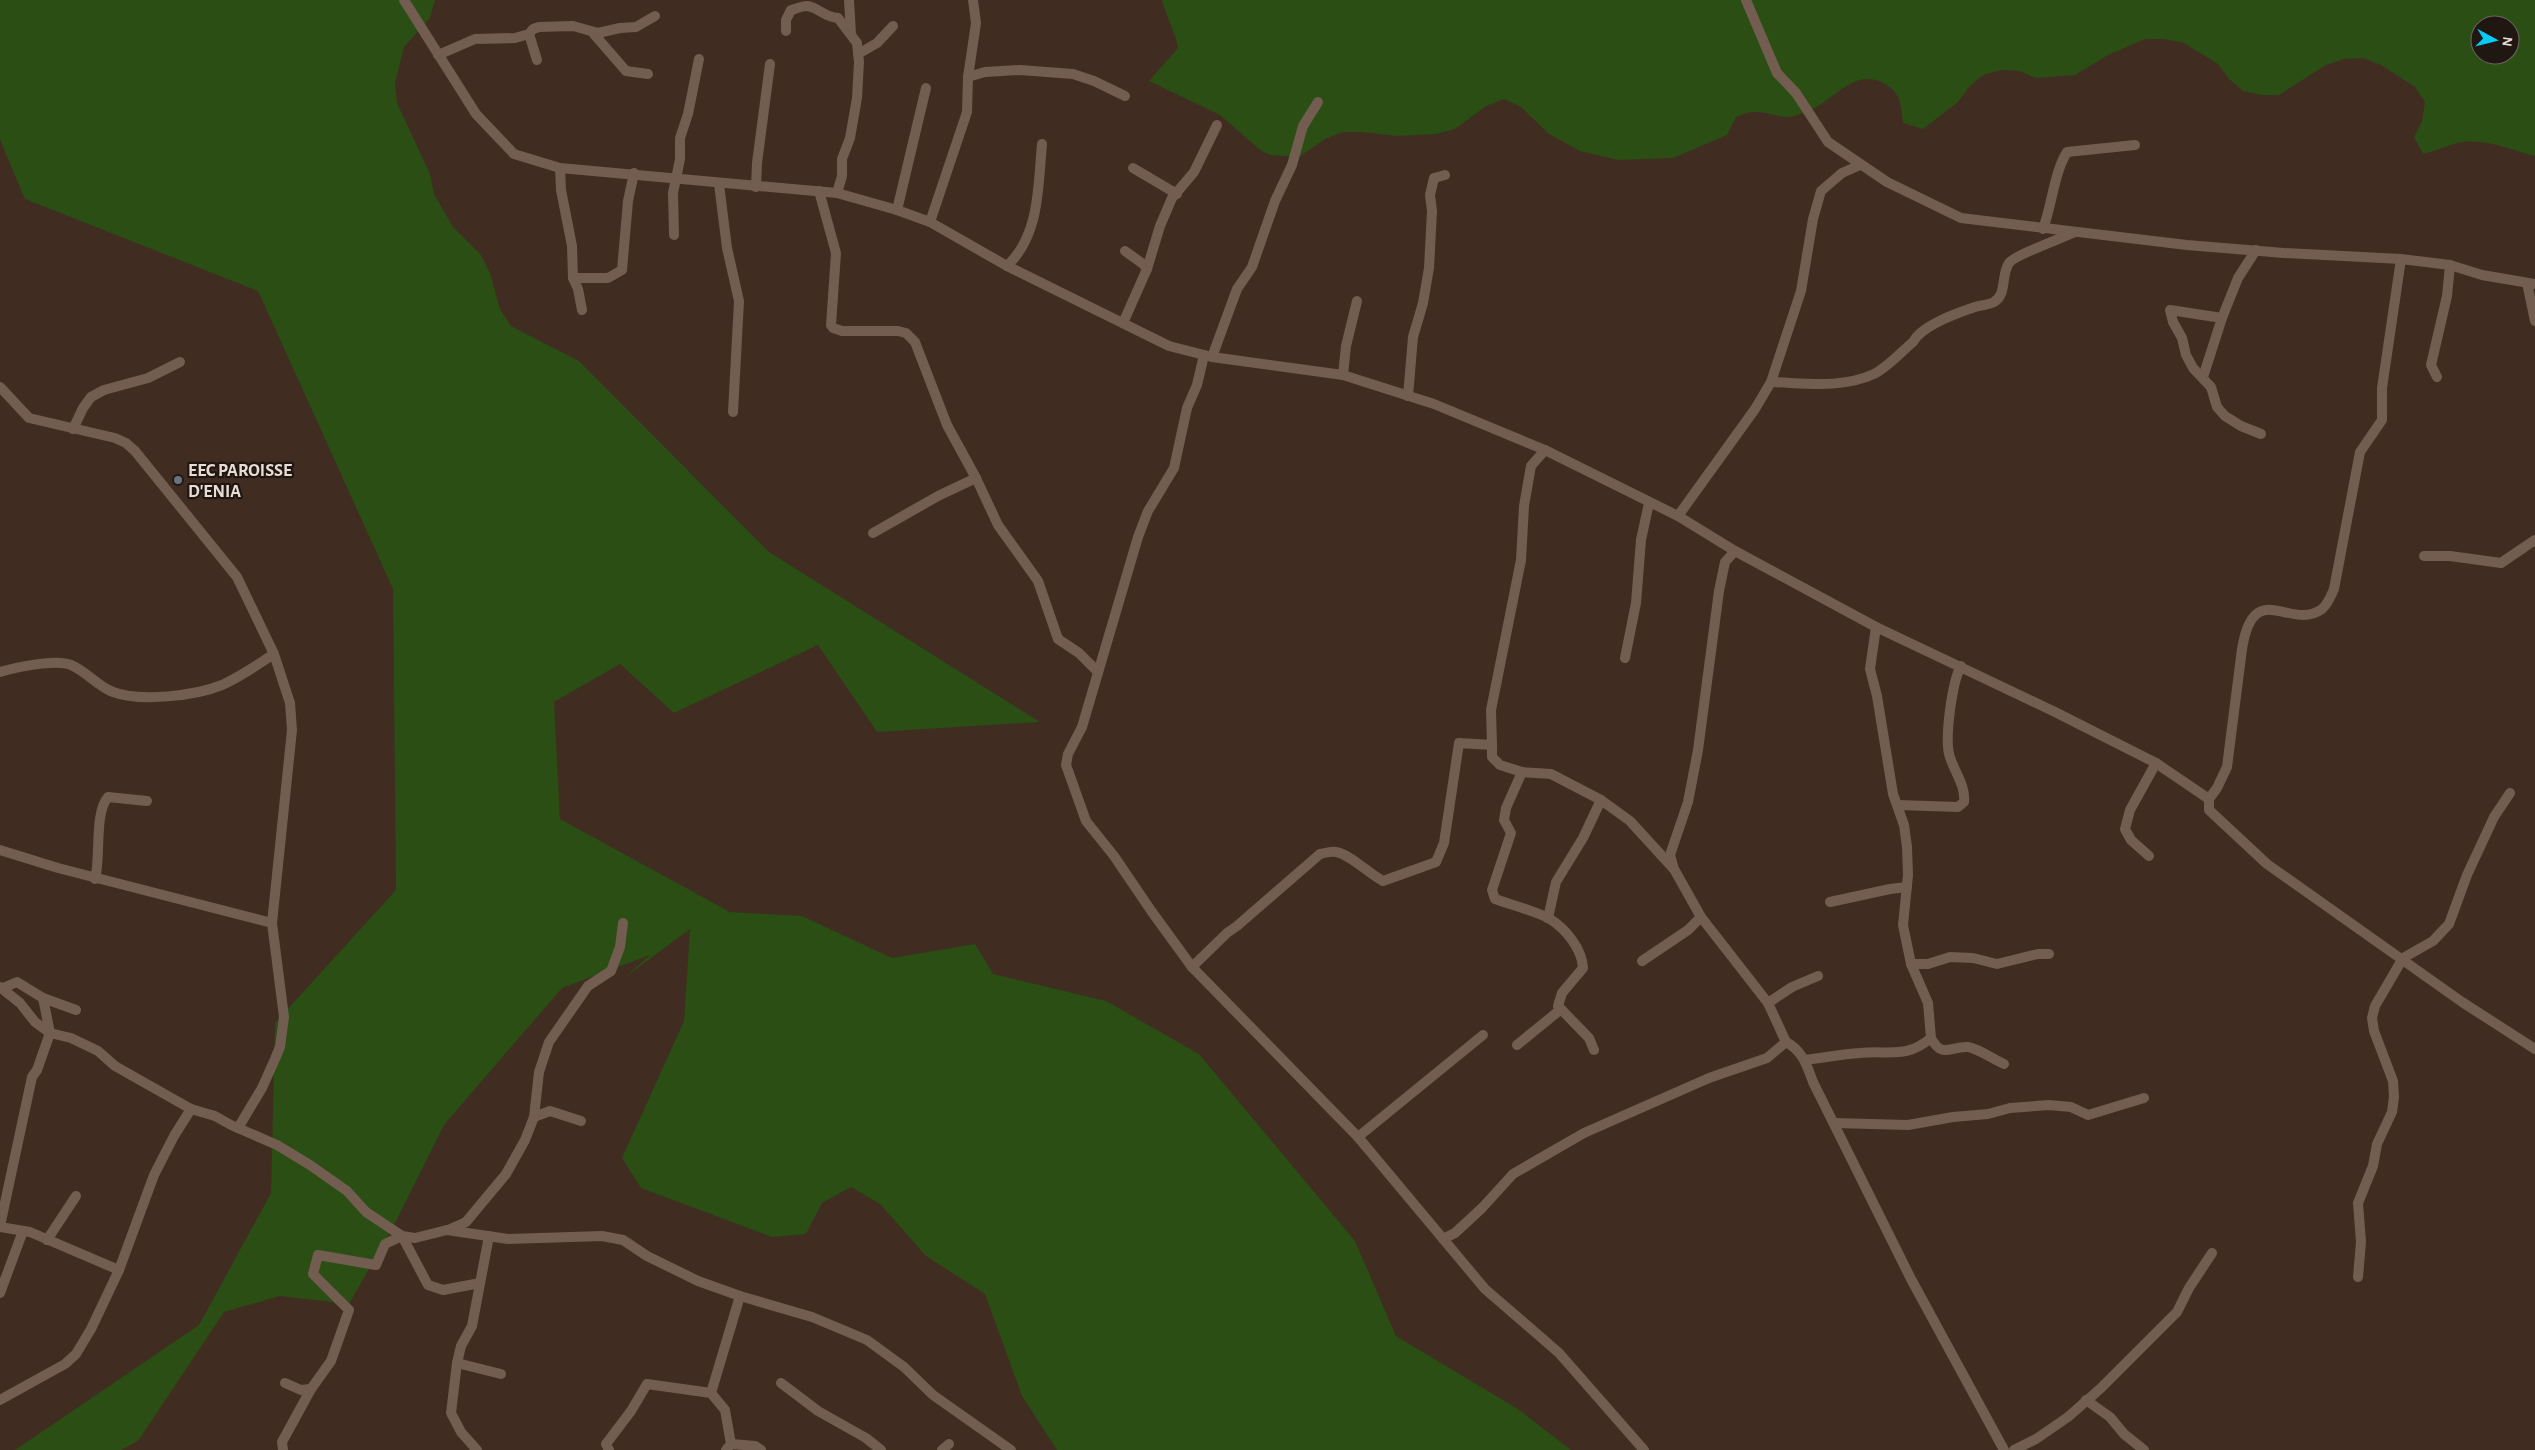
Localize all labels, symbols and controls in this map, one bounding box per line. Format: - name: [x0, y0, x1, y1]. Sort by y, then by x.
- north arrow: [2470, 15, 2520, 65]
- text: N: [2499, 36, 2514, 47]
- place label: EEC PAROISSE D'ENIA: [188, 462, 292, 501]
- marker: EEC PAROISSE D'ENIA: [172, 474, 184, 486]

